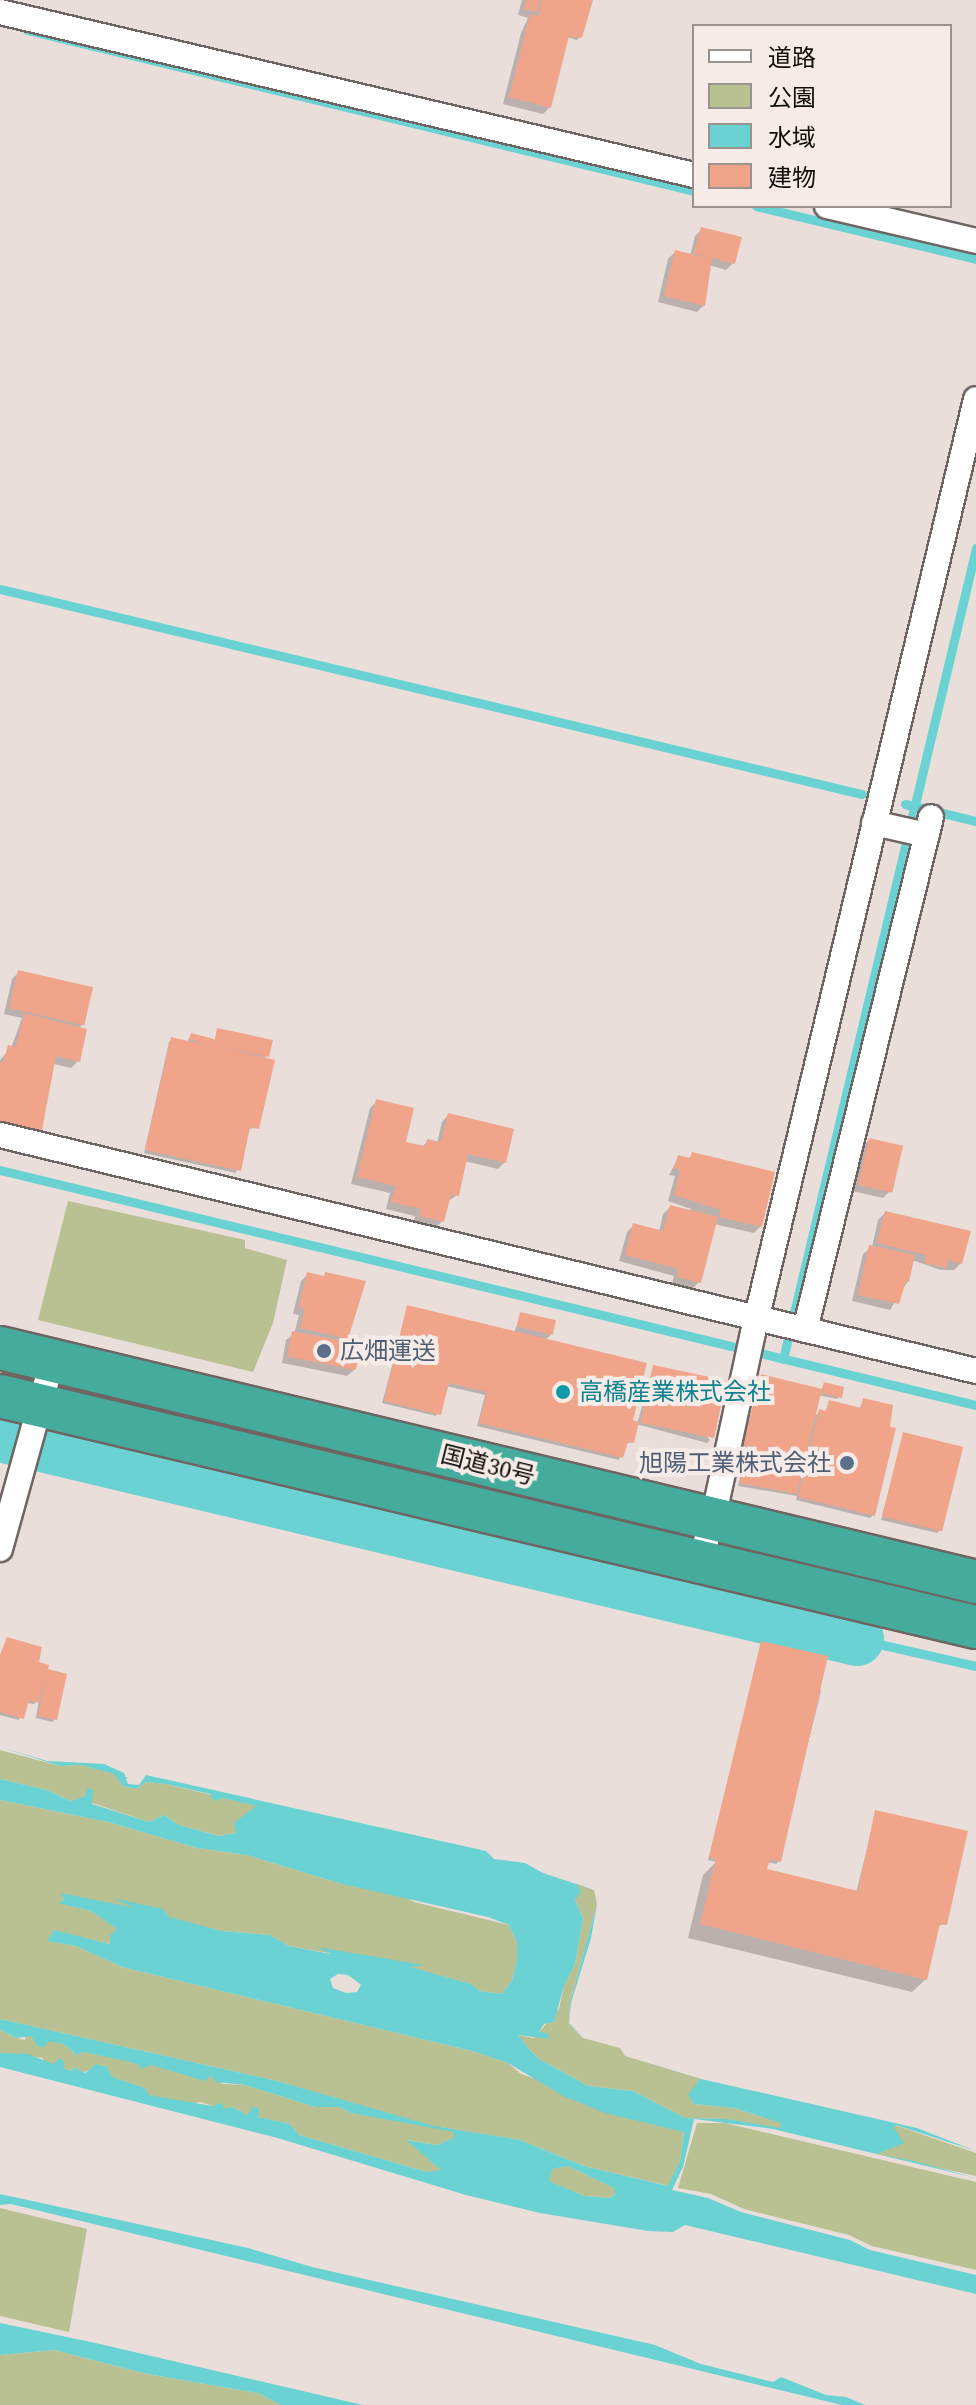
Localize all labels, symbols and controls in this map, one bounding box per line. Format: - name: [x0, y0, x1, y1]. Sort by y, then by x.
- legend: [692, 24, 952, 208]
- text: 道路: [768, 41, 816, 74]
- text: 公園: [768, 81, 816, 114]
- text: 水域: [768, 121, 816, 154]
- text: 建物: [768, 161, 816, 194]
- place label: 広畑運送: [340, 1337, 436, 1365]
- marker: 広畑運送: [315, 1342, 333, 1360]
- place label: 高橋産業株式会社: [579, 1378, 771, 1406]
- marker: 高橋産業株式会社: [554, 1383, 572, 1401]
- street label: 国道30号: [438, 1439, 538, 1491]
- place label: 旭陽工業株式会社: [639, 1449, 831, 1477]
- marker: 旭陽工業株式会社: [838, 1454, 856, 1472]

